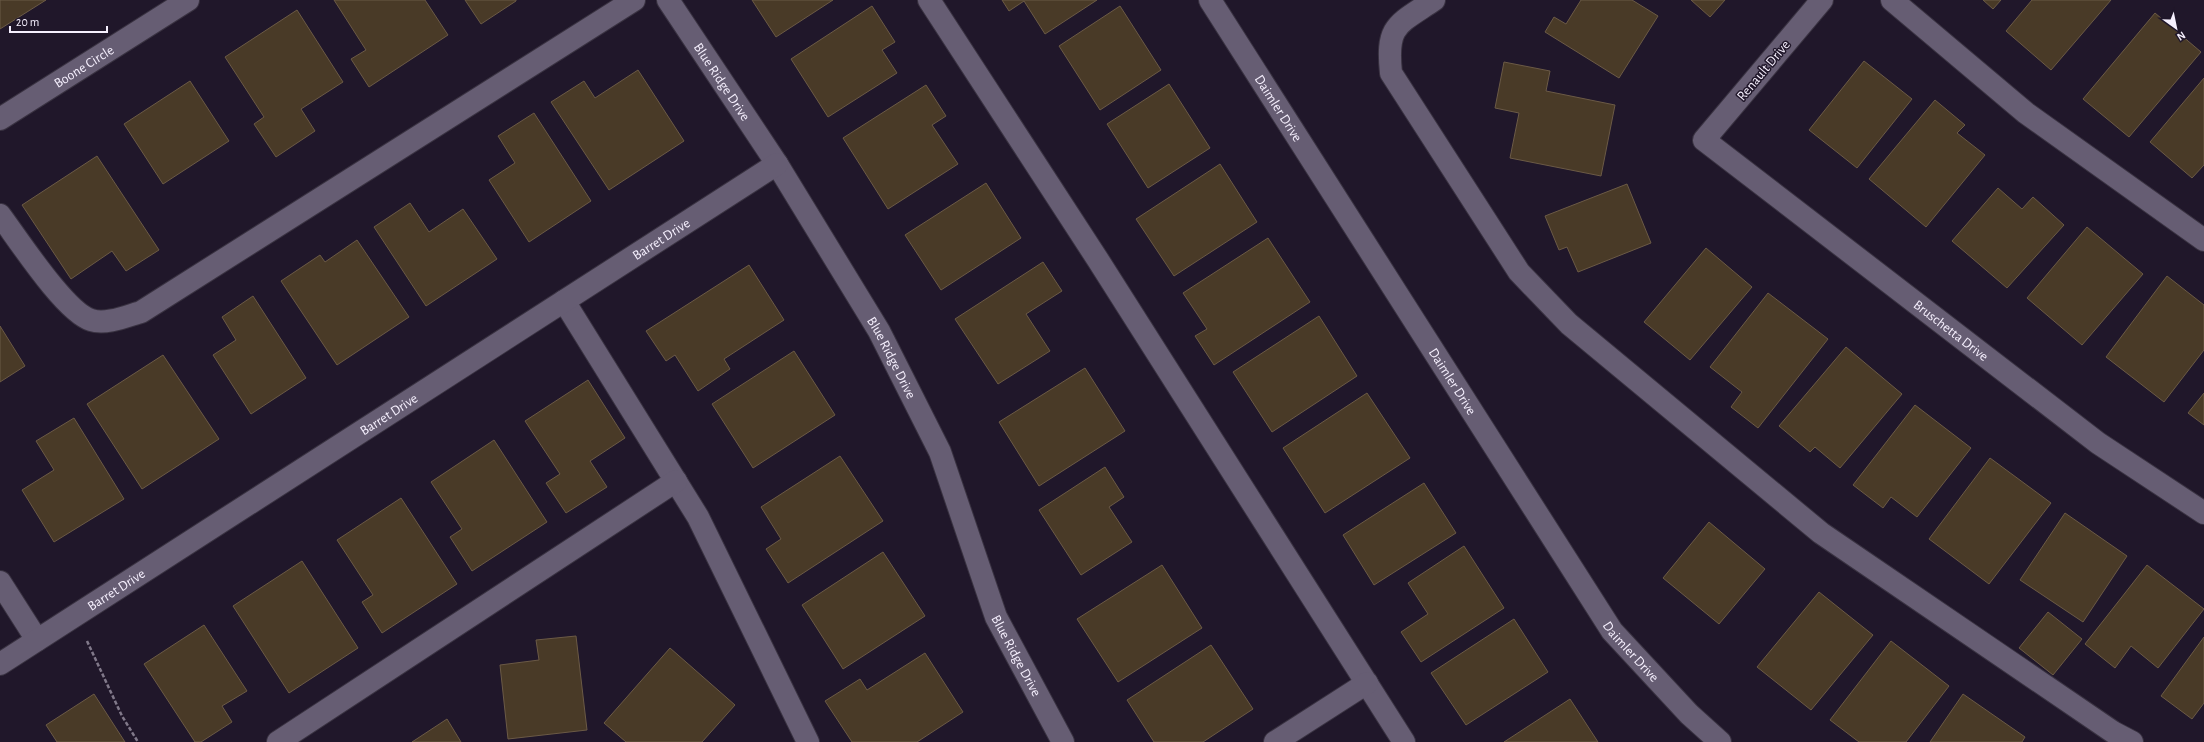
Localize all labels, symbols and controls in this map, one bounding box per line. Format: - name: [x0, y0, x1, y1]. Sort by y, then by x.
- scale bar: [10, 8, 107, 34]
- north arrow: [2156, 8, 2196, 48]
- text: 20 m: [16, 16, 39, 28]
- text: N: [2175, 29, 2187, 43]
- street label: Renault Drive: [1735, 38, 1793, 103]
- street label: Blue Ridge Drive: [691, 41, 752, 124]
- street label: Boone Circle: [52, 43, 116, 91]
- street label: Daimler Drive: [1252, 73, 1304, 144]
- street label: Barret Drive: [630, 216, 693, 263]
- street label: Bruschetta Drive: [1911, 298, 1991, 364]
- street label: Blue Ridge Drive: [864, 315, 918, 401]
- street label: Daimler Drive: [1426, 346, 1478, 418]
- street label: Barret Drive: [358, 391, 420, 438]
- street label: Barret Drive: [85, 567, 148, 614]
- street label: Blue Ridge Drive: [988, 613, 1043, 699]
- street label: Daimler Drive: [1600, 619, 1661, 685]

